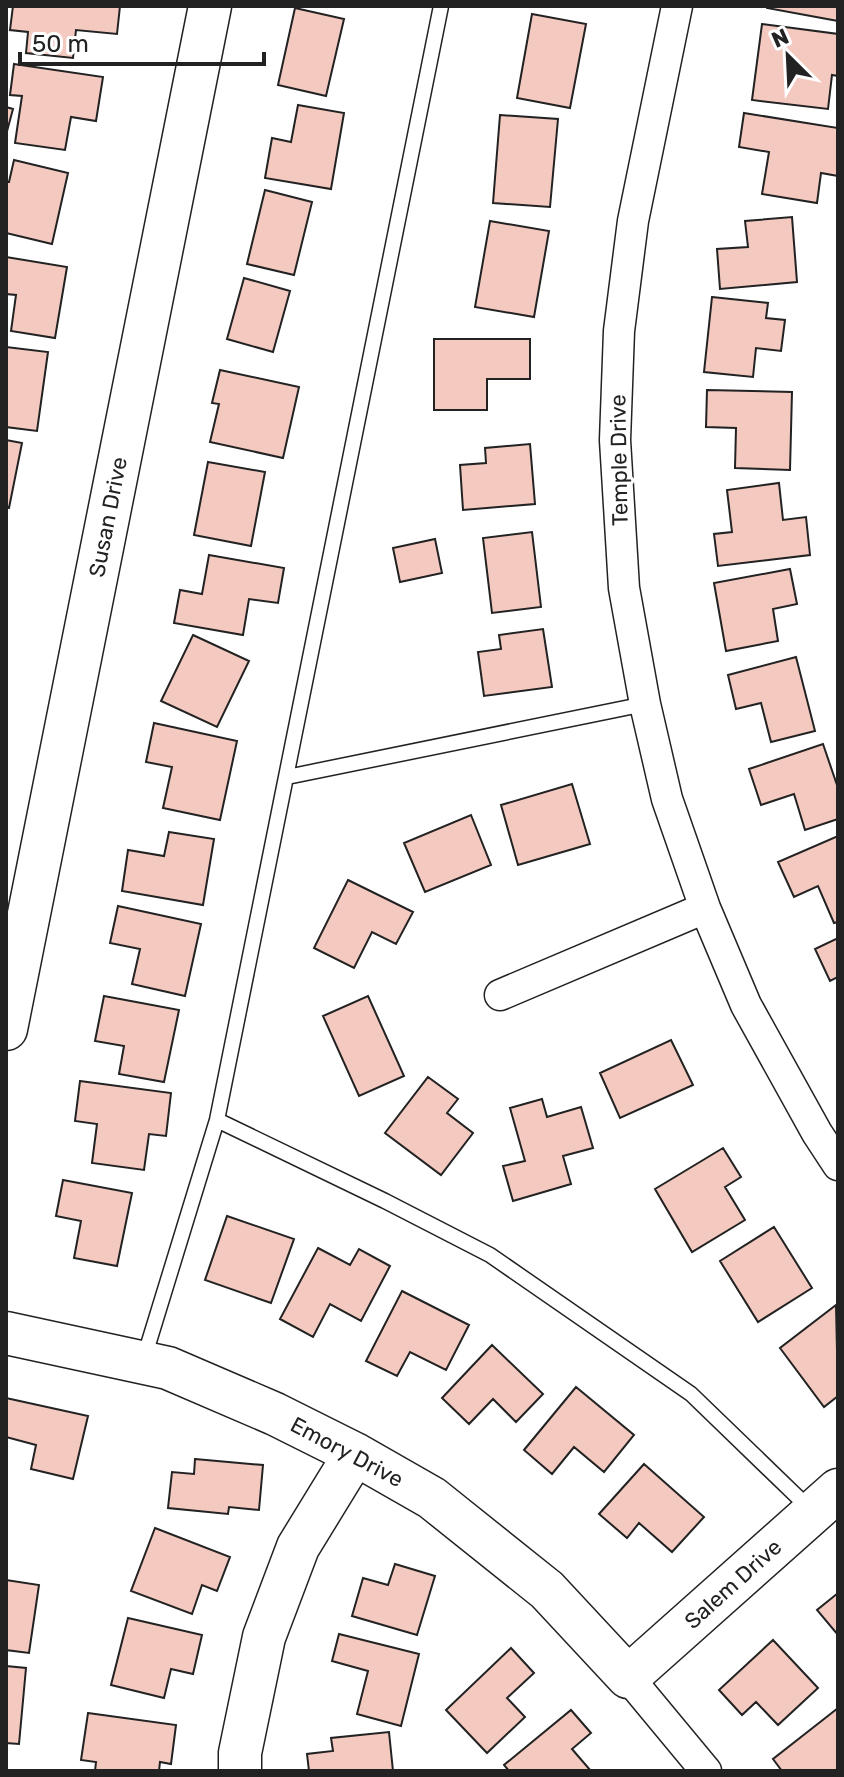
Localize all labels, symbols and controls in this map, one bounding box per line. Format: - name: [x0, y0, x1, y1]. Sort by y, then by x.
- scale bar: [20, 16, 264, 66]
- north arrow: [748, 16, 828, 96]
- text: N: [767, 23, 793, 54]
- text: 50 m: [32, 30, 89, 58]
- street label: Temple Drive: [604, 394, 634, 526]
- street label: Susan Drive: [83, 455, 133, 579]
- street label: Emory Drive: [286, 1411, 408, 1493]
- street label: Salem Drive: [679, 1533, 787, 1635]

